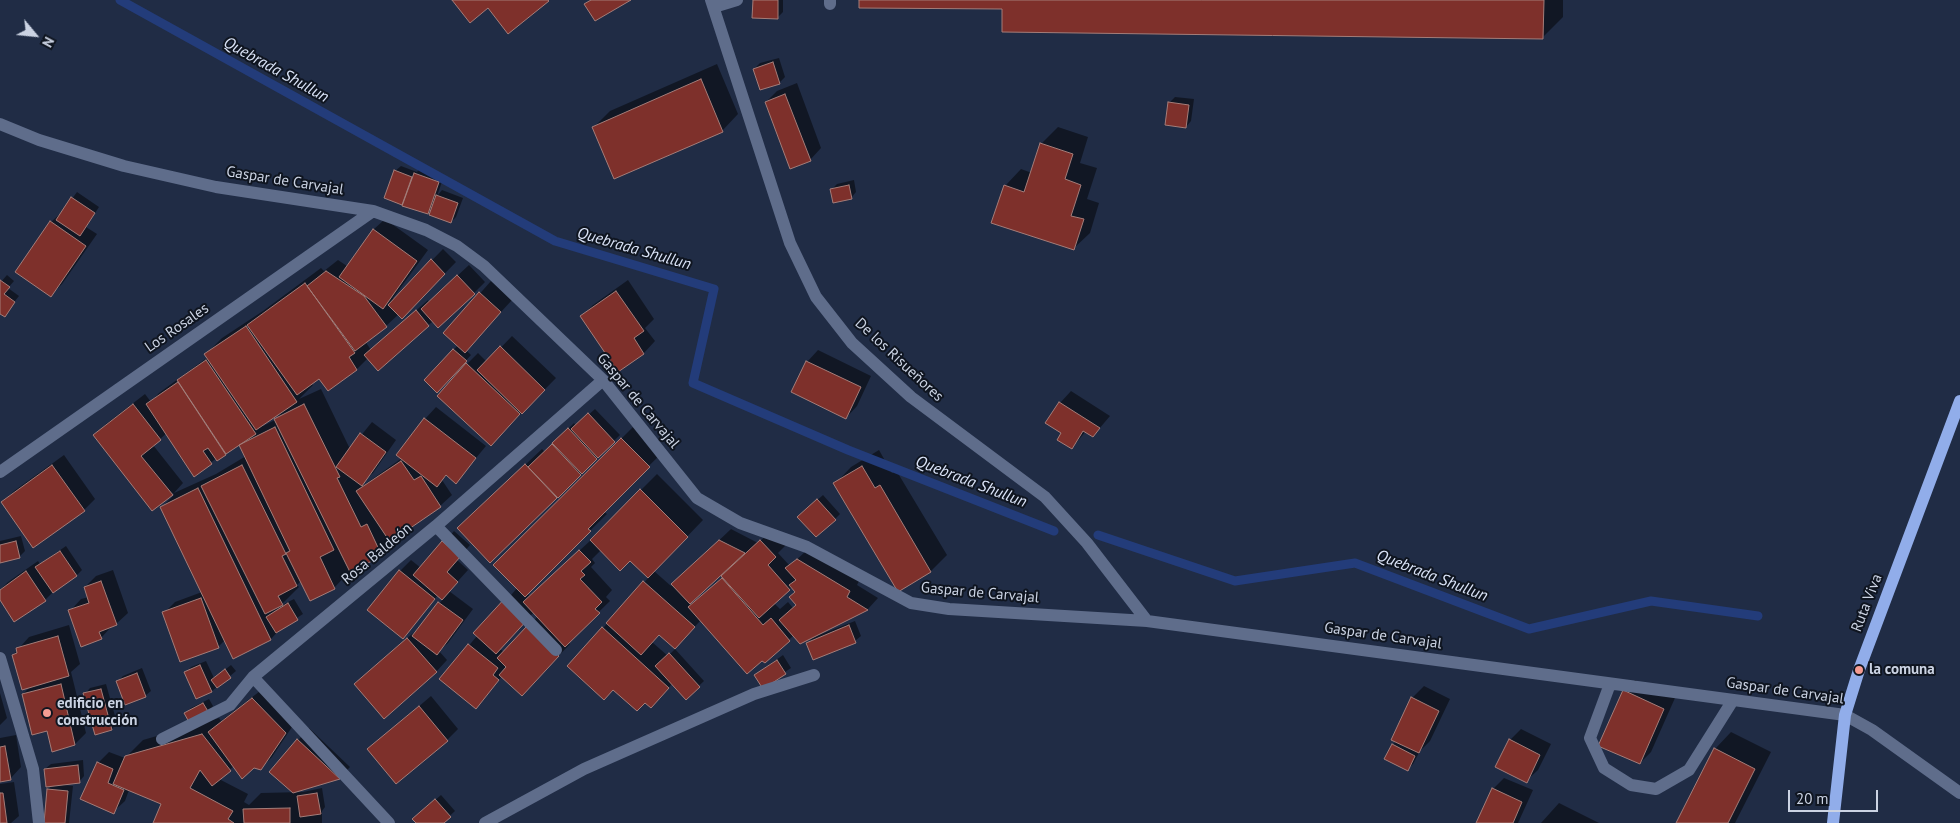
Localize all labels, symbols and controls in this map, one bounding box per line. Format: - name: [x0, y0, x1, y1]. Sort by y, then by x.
- north arrow: [10, 10, 60, 60]
- water label: Quebrada Shullun: [220, 33, 332, 107]
- text: N: [38, 34, 58, 50]
- street label: Gaspar de Carvajal: [225, 163, 345, 199]
- water label: Quebrada Shullun: [575, 224, 693, 274]
- street label: Los Rosales: [142, 300, 212, 356]
- street label: De los Risueñores: [851, 314, 947, 406]
- street label: Gaspar de Carvajal: [593, 350, 683, 452]
- water label: Quebrada Shullun: [913, 452, 1029, 512]
- street label: Rosa Baldeón: [338, 519, 416, 589]
- water label: Quebrada Shullun: [1374, 546, 1490, 606]
- street label: Ruta Viva: [1848, 571, 1886, 635]
- street label: Gaspar de Carvajal: [920, 579, 1040, 607]
- street label: Gaspar de Carvajal: [1323, 619, 1443, 653]
- place label: la comuna: [1869, 661, 1935, 679]
- marker: la comuna: [1853, 664, 1865, 676]
- street label: Gaspar de Carvajal: [1725, 674, 1845, 708]
- place label: edificio en construcción: [57, 695, 137, 730]
- marker: edificio en construcción: [41, 707, 53, 719]
- scale bar: [1790, 780, 1880, 812]
- text: 20 m: [1796, 789, 1829, 808]

